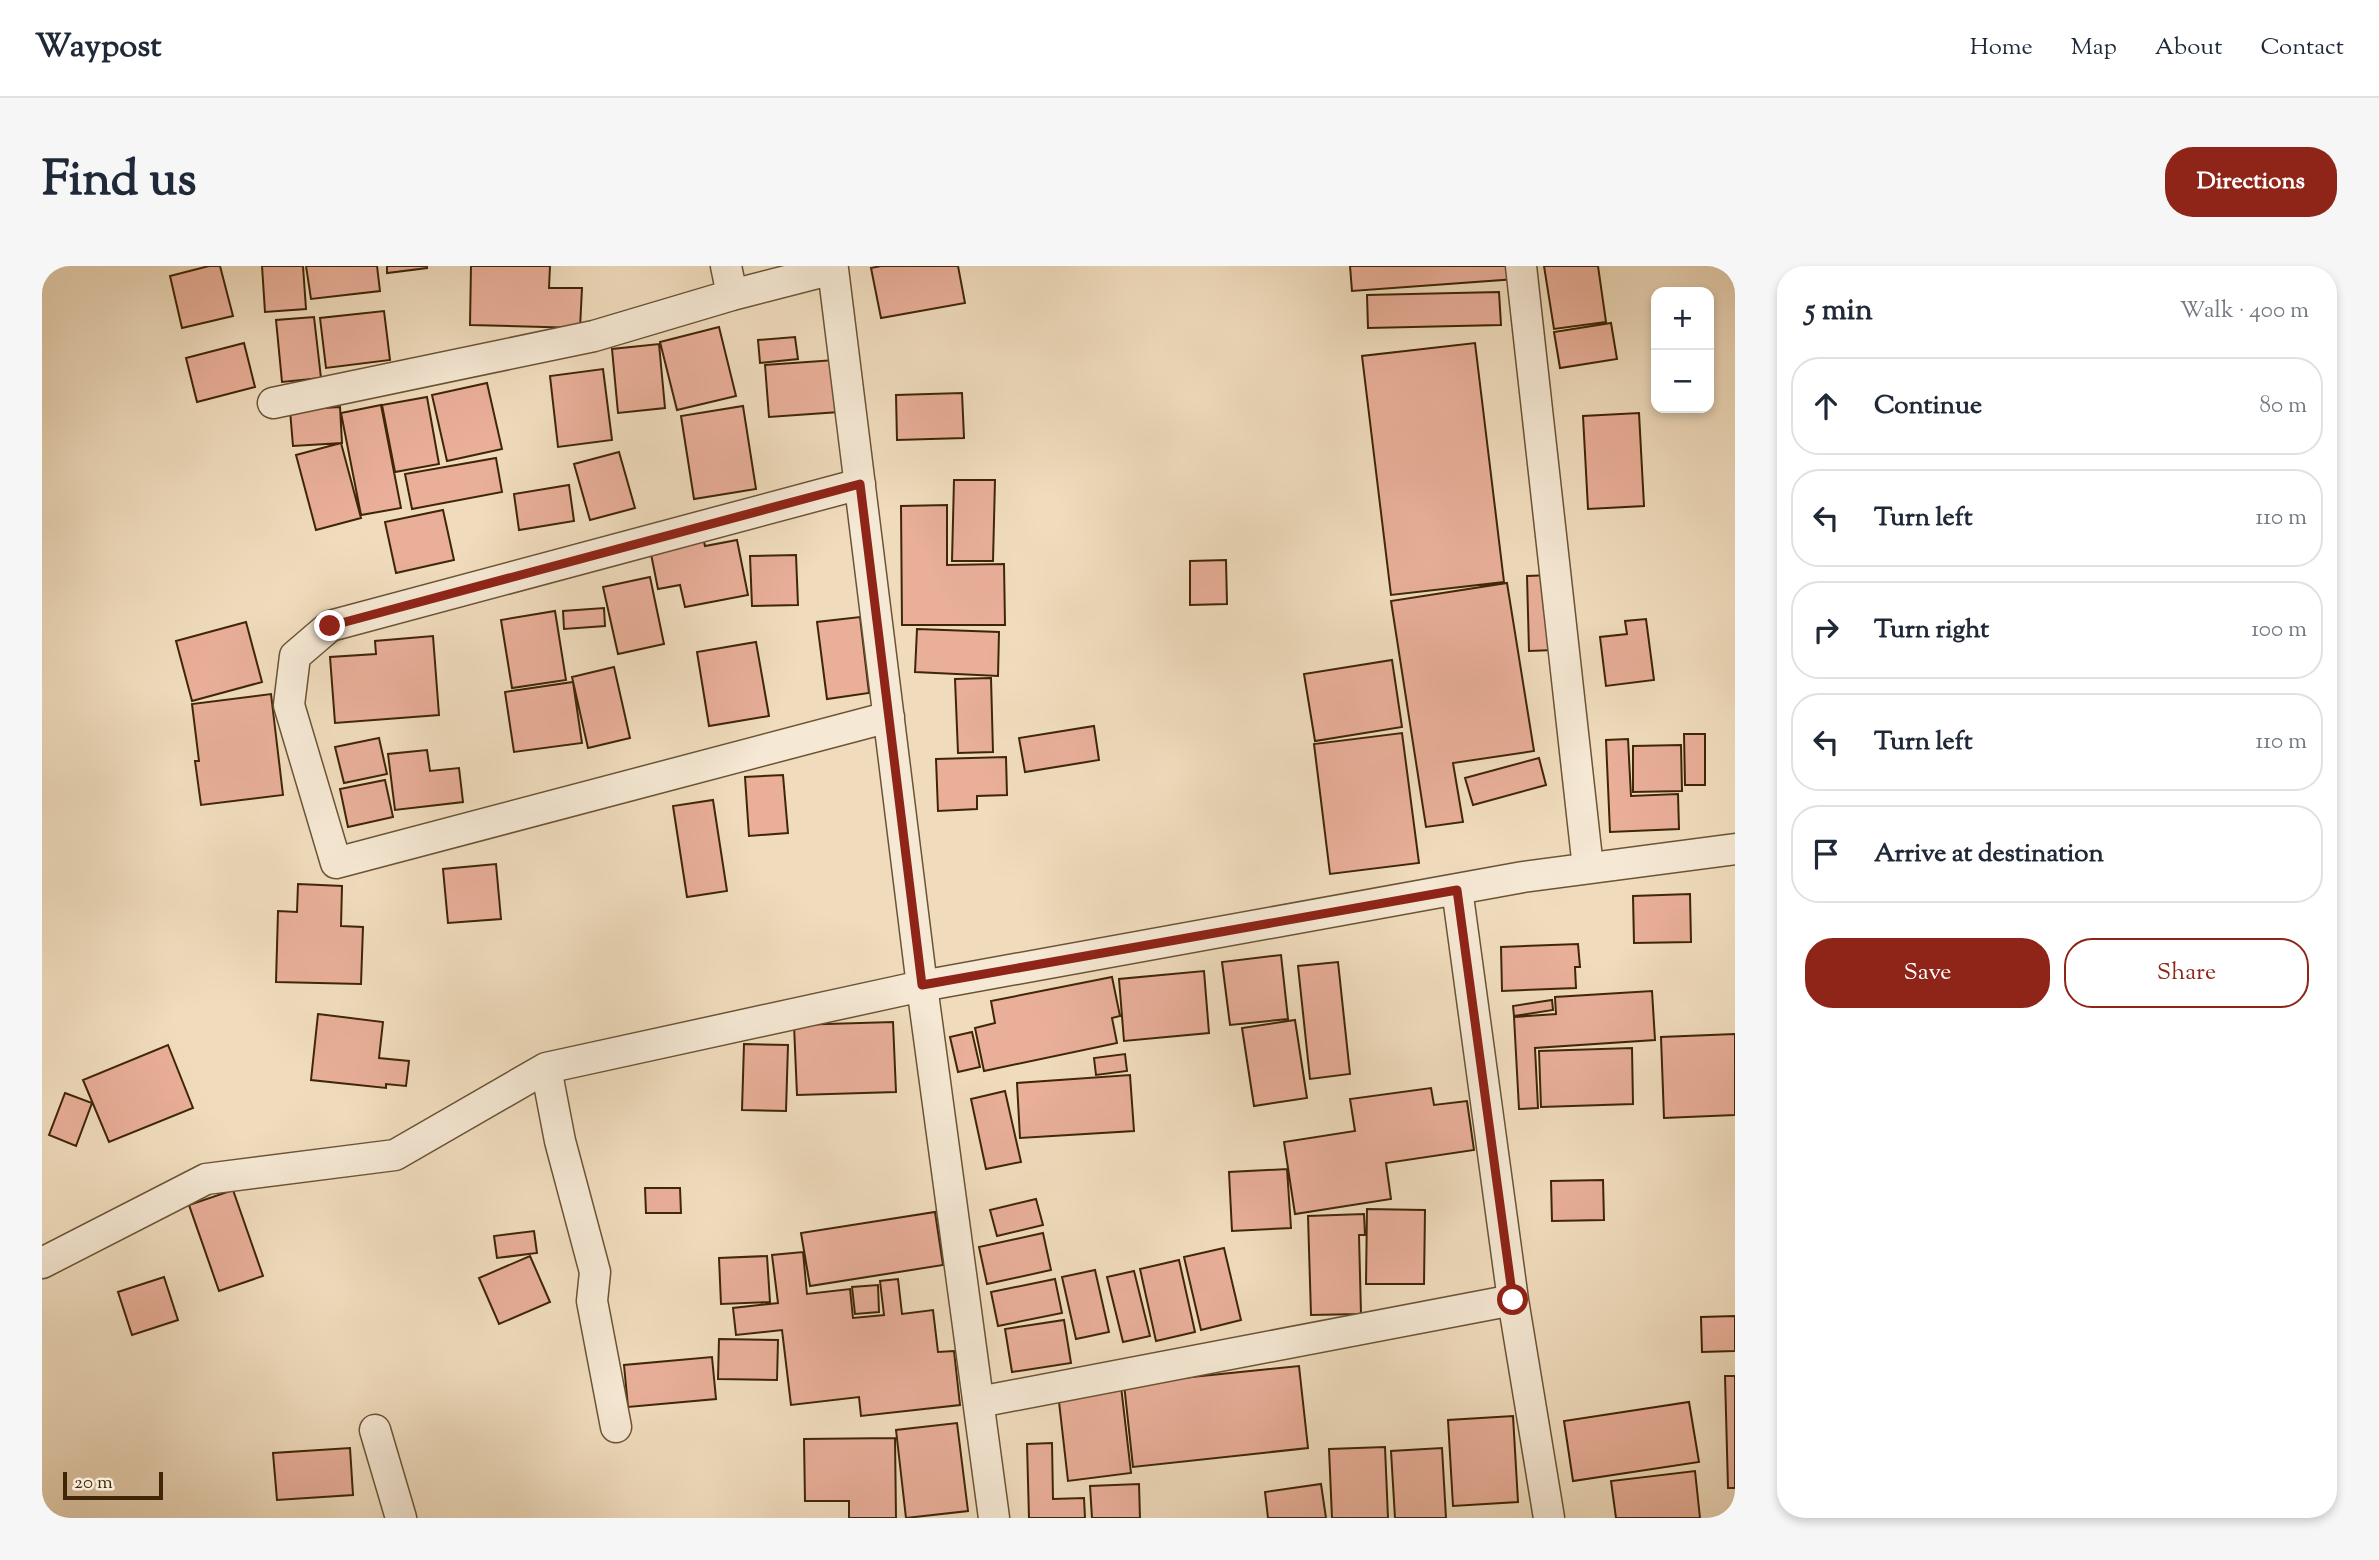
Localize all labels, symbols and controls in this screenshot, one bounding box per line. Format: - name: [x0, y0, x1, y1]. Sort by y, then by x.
- text: Waypost: [35, 24, 162, 72]
- text: Home: [1970, 31, 2033, 65]
- text: Map: [2071, 31, 2117, 65]
- text: About: [2155, 31, 2222, 65]
- text: Contact: [2260, 31, 2344, 65]
- text: Find us: [42, 147, 196, 217]
- button: Directions: [2165, 147, 2337, 217]
- map controls: [1651, 287, 1714, 413]
- button: +: [1651, 287, 1714, 350]
- text: 5 min: [1805, 290, 1873, 333]
- text: Walk · 400 m: [2180, 295, 2309, 328]
- button: −: [1651, 350, 1714, 413]
- icon: ahead: [1807, 387, 1845, 425]
- text: Continue: [1874, 388, 1982, 425]
- text: 80 m: [2259, 390, 2307, 423]
- icon: left: [1807, 499, 1845, 537]
- text: Turn left: [1874, 500, 1973, 537]
- text: 110 m: [2256, 502, 2307, 535]
- route end: [314, 610, 345, 641]
- icon: right: [1807, 611, 1845, 649]
- text: Turn right: [1874, 612, 1989, 649]
- text: 100 m: [2251, 614, 2307, 647]
- icon: left: [1807, 723, 1845, 761]
- text: Turn left: [1874, 724, 1973, 761]
- text: 110 m: [2256, 726, 2307, 759]
- icon: arrive: [1807, 835, 1845, 873]
- text: Arrive at destination: [1874, 836, 2104, 873]
- button: Save: [1805, 938, 2050, 1008]
- button: Share: [2064, 938, 2309, 1008]
- route start: [1497, 1284, 1528, 1315]
- scale bar: [63, 1469, 163, 1501]
- text: 20 m: [74, 1470, 113, 1497]

